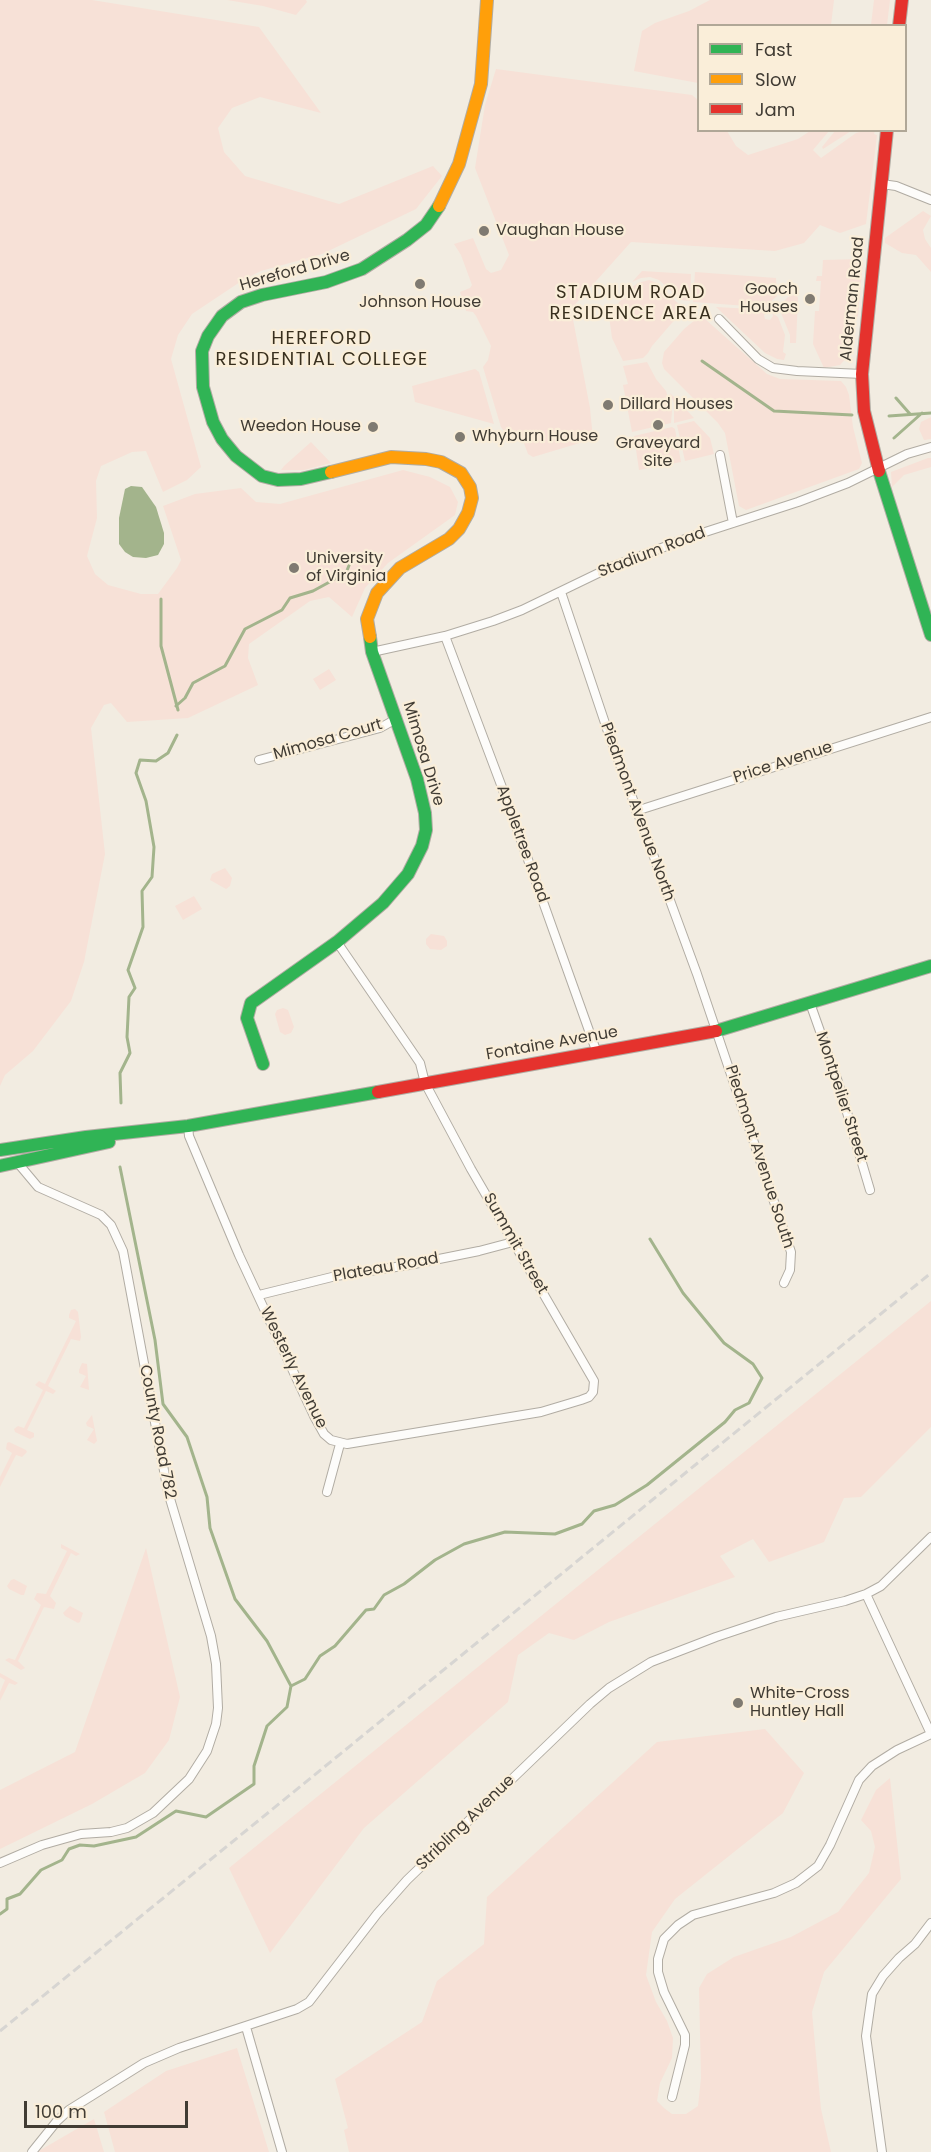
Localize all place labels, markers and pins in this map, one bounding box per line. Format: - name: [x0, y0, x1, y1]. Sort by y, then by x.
- place label: Vaughan House: [496, 221, 624, 241]
- marker: Vaughan House: [477, 224, 491, 238]
- marker: Johnson House: [413, 277, 427, 291]
- place label: Gooch Houses: [740, 280, 798, 318]
- marker: Gooch Houses: [803, 292, 817, 306]
- place label: Johnson House: [359, 293, 481, 313]
- place label: Dillard Houses: [620, 395, 733, 415]
- marker: Dillard Houses: [601, 398, 615, 412]
- place label: Weedon House: [240, 417, 361, 437]
- marker: Graveyard Site: [651, 418, 665, 432]
- marker: Weedon House: [366, 420, 380, 434]
- place label: Whyburn House: [472, 427, 598, 447]
- marker: Whyburn House: [453, 430, 467, 444]
- place label: Graveyard Site: [616, 434, 700, 472]
- place label: University of Virginia: [306, 549, 386, 587]
- marker: University of Virginia: [287, 561, 301, 575]
- place label: White-Cross Huntley Hall: [750, 1684, 850, 1722]
- marker: White-Cross Huntley Hall: [731, 1696, 745, 1710]

